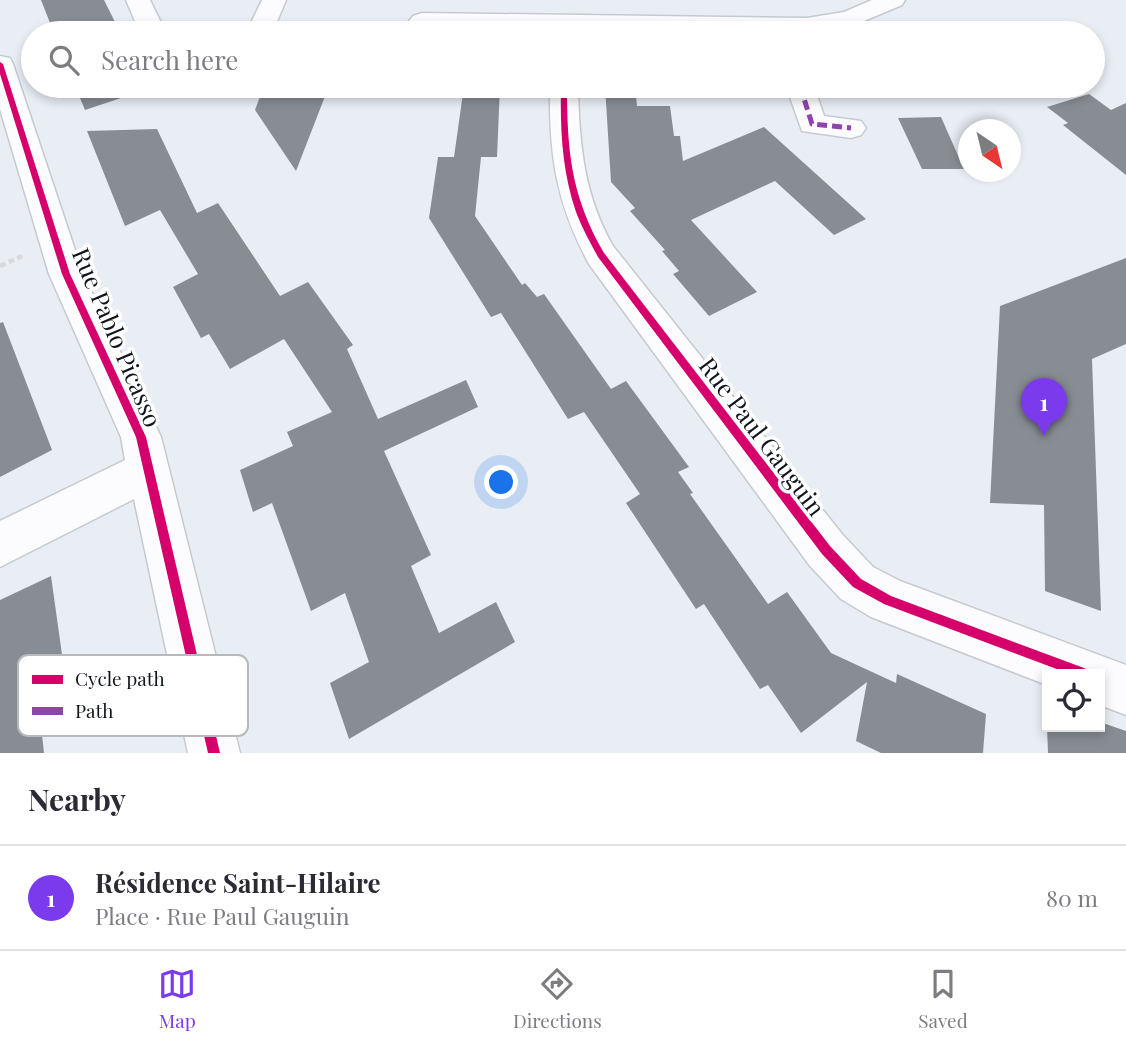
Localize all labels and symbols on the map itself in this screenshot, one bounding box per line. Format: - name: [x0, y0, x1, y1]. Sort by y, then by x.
- north arrow: [958, 119, 1021, 182]
- street label: Rue Pablo Picasso: [66, 242, 170, 432]
- street label: Rue Paul Gauguin: [693, 350, 833, 522]
- pin: 1: [1021, 378, 1067, 436]
- your location: [484, 465, 518, 499]
- legend: [18, 655, 248, 736]
- text: Cycle path: [75, 665, 165, 691]
- text: Path: [75, 697, 113, 723]

